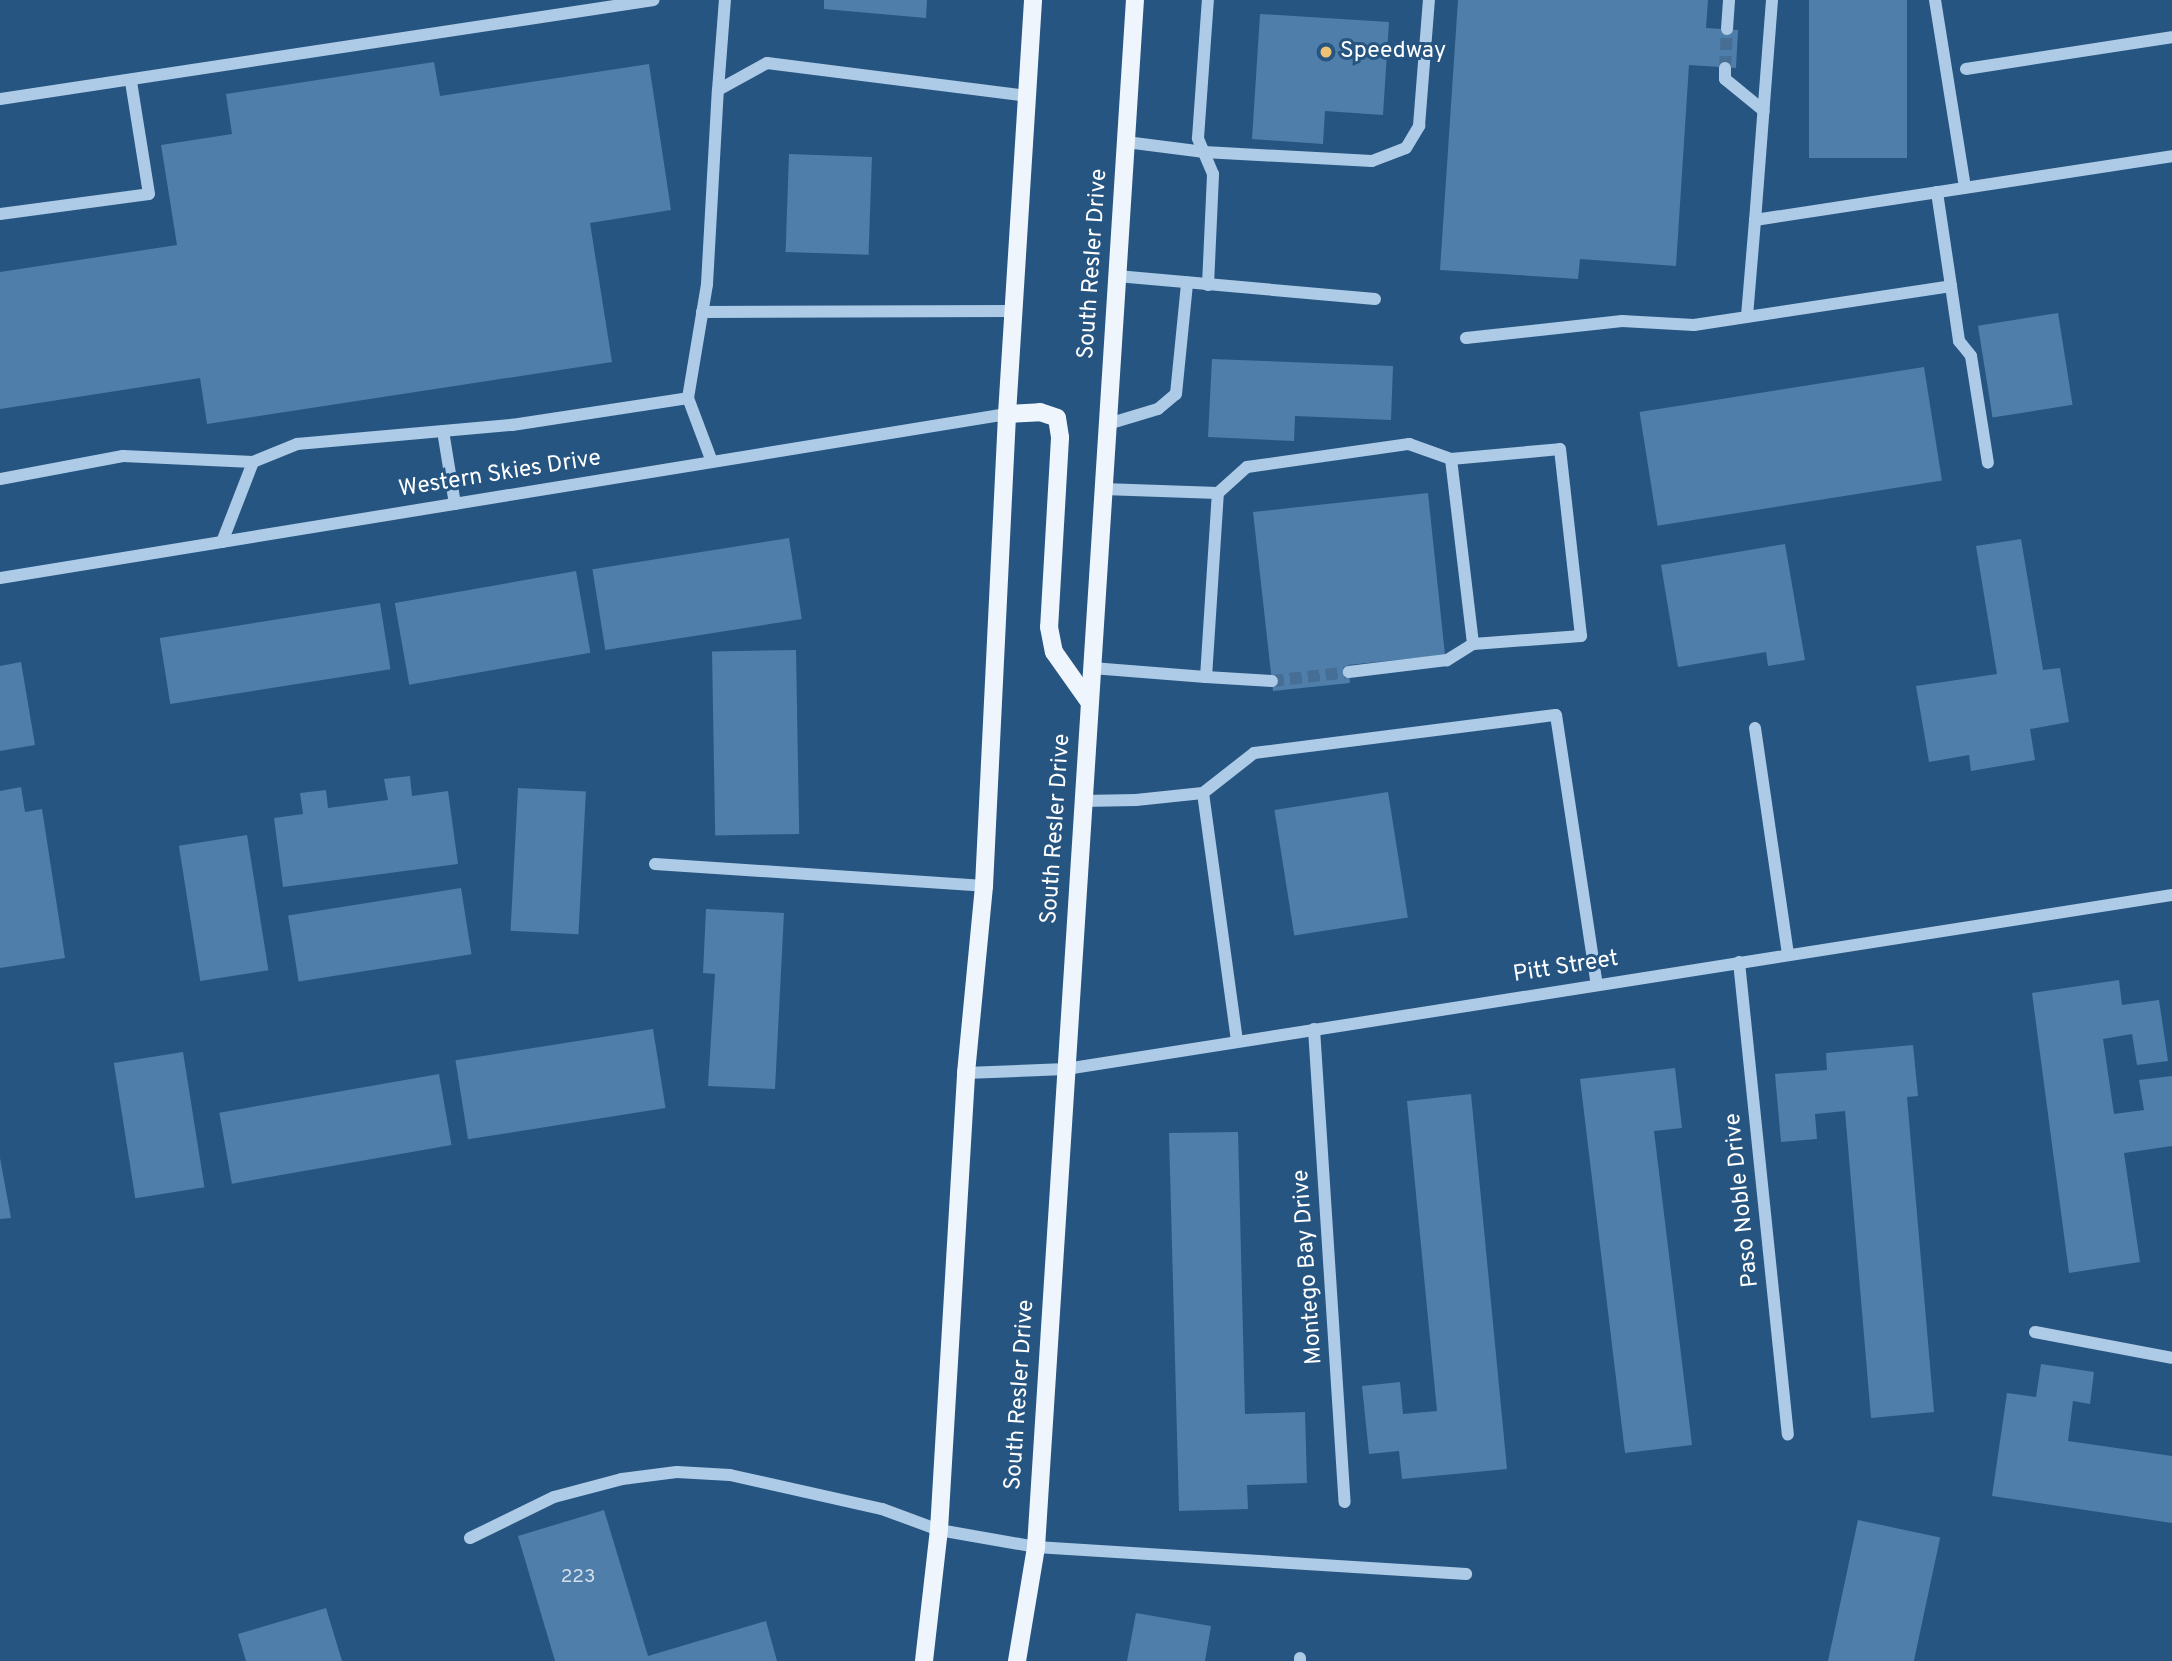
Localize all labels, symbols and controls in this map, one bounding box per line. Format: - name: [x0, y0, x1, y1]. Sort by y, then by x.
- place label: Speedway: [1340, 38, 1446, 66]
- marker: Speedway: [1318, 44, 1334, 60]
- street label: South Resler Drive: [1074, 168, 1114, 360]
- street label: Western Skies Drive: [397, 445, 603, 505]
- street label: South Resler Drive: [1037, 733, 1077, 925]
- street label: Pitt Street: [1511, 946, 1621, 990]
- street label: Paso Noble Drive: [1720, 1111, 1766, 1289]
- street label: Montego Bay Drive: [1288, 1168, 1330, 1366]
- street label: South Resler Drive: [1001, 1299, 1041, 1491]
- house number: 223: [561, 1567, 595, 1589]

